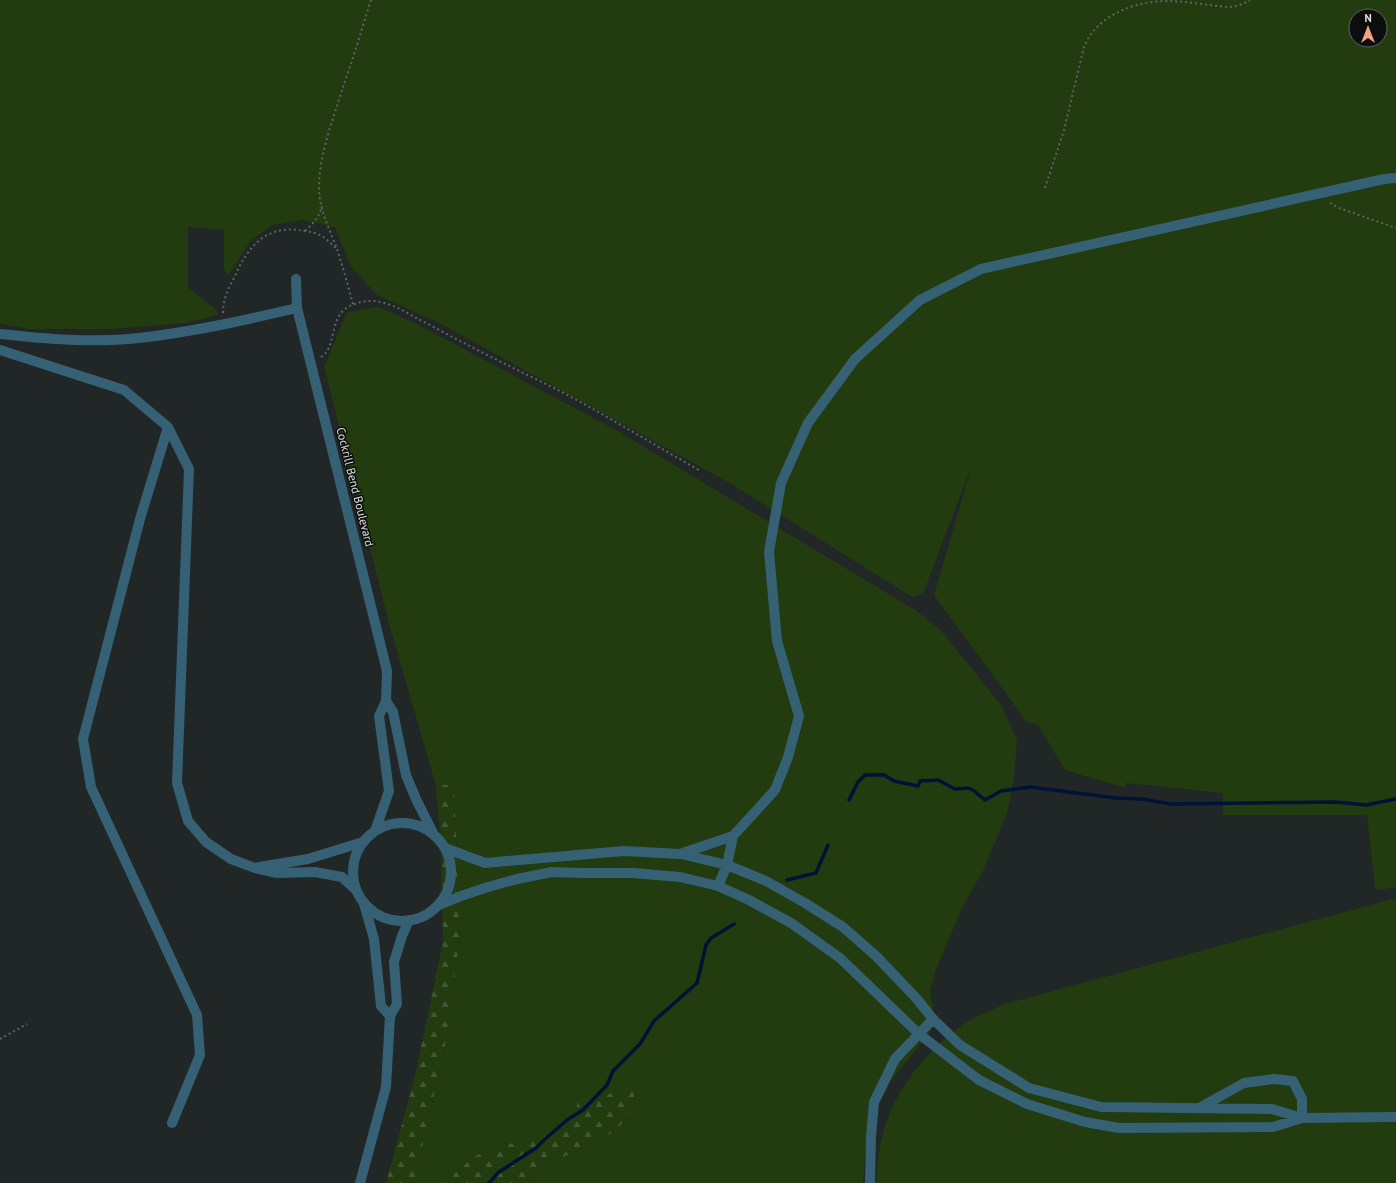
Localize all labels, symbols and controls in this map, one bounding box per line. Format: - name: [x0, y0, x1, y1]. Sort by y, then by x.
- north arrow: [1348, 8, 1388, 48]
- text: N: [1364, 11, 1372, 25]
- street label: Cockrill Bend Boulevard: [333, 426, 378, 548]

